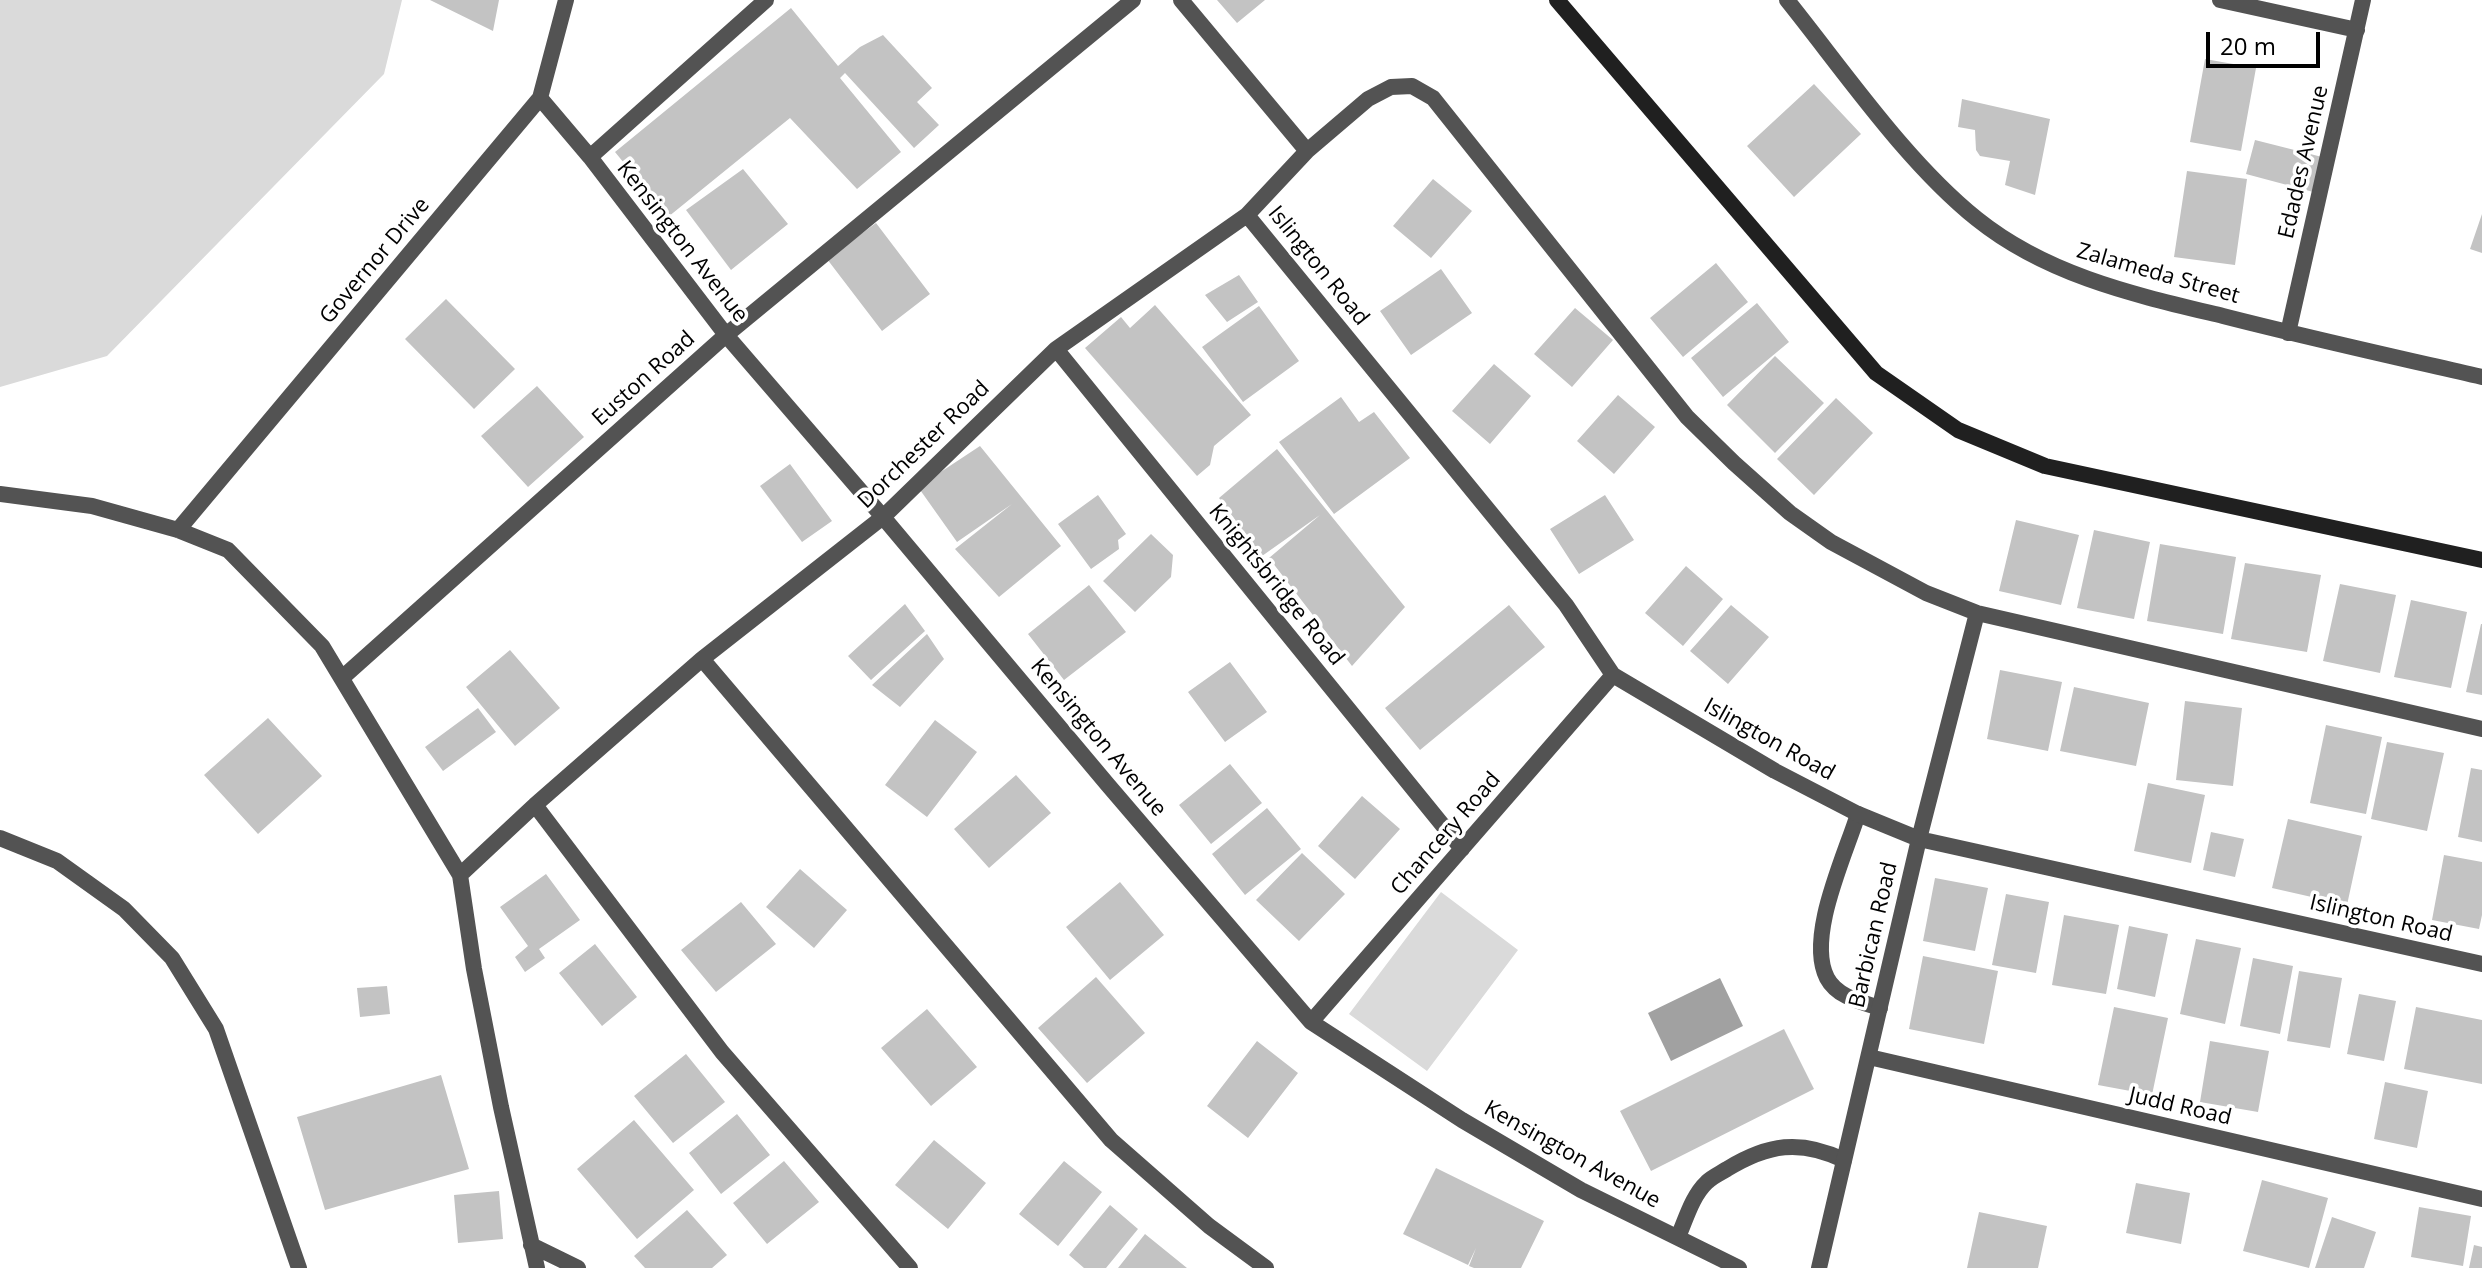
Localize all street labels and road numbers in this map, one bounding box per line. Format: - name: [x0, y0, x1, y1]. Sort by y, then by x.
- street label: Edades Avenue: [2274, 83, 2334, 241]
- street label: Kensington Avenue: [611, 156, 753, 328]
- street label: Governor Drive: [314, 192, 436, 330]
- street label: Islington Road: [1262, 201, 1374, 331]
- street label: Zalameda Street: [2074, 238, 2242, 310]
- street label: Euston Road: [587, 326, 701, 432]
- street label: Dorchester Road: [853, 376, 995, 514]
- street label: Knightsbridge Road: [1203, 499, 1349, 671]
- street label: Kensington Avenue: [1024, 654, 1172, 822]
- street label: Islington Road: [1699, 693, 1839, 787]
- street label: Chancery Road: [1385, 767, 1507, 901]
- street label: Barbican Road: [1844, 859, 1904, 1011]
- street label: Islington Road: [2307, 890, 2455, 948]
- street label: Judd Road: [2126, 1082, 2234, 1132]
- street label: Kensington Avenue: [1479, 1096, 1665, 1214]

